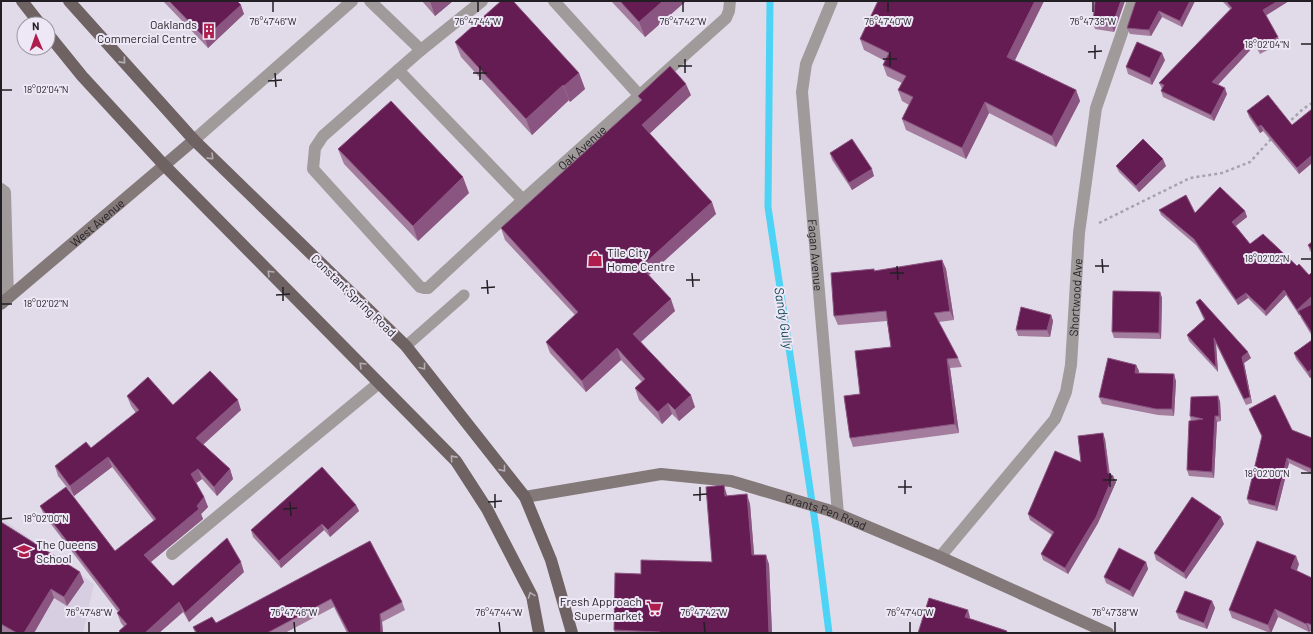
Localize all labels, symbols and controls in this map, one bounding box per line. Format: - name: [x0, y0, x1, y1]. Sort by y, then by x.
- text: 76°47'46"W: [250, 15, 297, 27]
- text: 76°47'44"W: [454, 15, 502, 27]
- text: 76°47'42"W: [659, 15, 707, 27]
- text: 76°47'40"W: [864, 15, 912, 27]
- text: 76°47'38"W: [1070, 15, 1117, 27]
- north arrow: [16, 16, 56, 56]
- place label: Oaklands Commercial Centre: [97, 17, 197, 45]
- text: N: [32, 19, 40, 32]
- building icon: Oaklands Commercial Centre: [200, 22, 218, 40]
- text: 18°02'04"N: [1244, 38, 1290, 50]
- one-way arrow: [119, 57, 126, 64]
- text: 18°02'04"N: [23, 83, 69, 95]
- street label: Oak Avenue: [555, 122, 609, 173]
- one-way arrow: [206, 152, 214, 160]
- street label: West Avenue: [67, 195, 127, 249]
- street label: Fagan Avenue: [806, 218, 826, 292]
- place label: Tile City Home Centre: [607, 245, 675, 273]
- shop icon: Tile City Home Centre: [586, 250, 604, 268]
- street label: Constant Spring Road: [309, 251, 399, 339]
- text: 18°02'02"N: [1244, 252, 1290, 264]
- street label: Shortwood Ave: [1066, 258, 1084, 337]
- one-way arrow: [267, 270, 275, 278]
- water label: Sandy Gully: [771, 286, 797, 351]
- text: 18°02'02"N: [23, 297, 69, 309]
- one-way arrow: [359, 362, 367, 370]
- one-way arrow: [418, 362, 425, 369]
- one-way arrow: [450, 456, 457, 463]
- one-way arrow: [498, 464, 505, 472]
- text: 18°02'00"N: [1244, 467, 1290, 479]
- street label: Grants Pen Road: [784, 491, 869, 532]
- text: 18°02'00"N: [23, 512, 69, 524]
- place label: The Queens School: [36, 537, 97, 565]
- school or university icon: The Queens School: [15, 542, 33, 560]
- one-way arrow: [527, 592, 535, 599]
- place label: Fresh Approach Supermarket: [560, 594, 642, 622]
- supermarket icon: Fresh Approach Supermarket: [645, 599, 663, 617]
- text: 76°47'48"W: [66, 606, 113, 618]
- text: 76°47'46"W: [271, 606, 318, 618]
- text: 76°47'44"W: [475, 606, 523, 618]
- text: 76°47'42"W: [680, 606, 728, 618]
- text: 76°47'40"W: [886, 606, 934, 618]
- text: 76°47'38"W: [1092, 606, 1139, 618]

